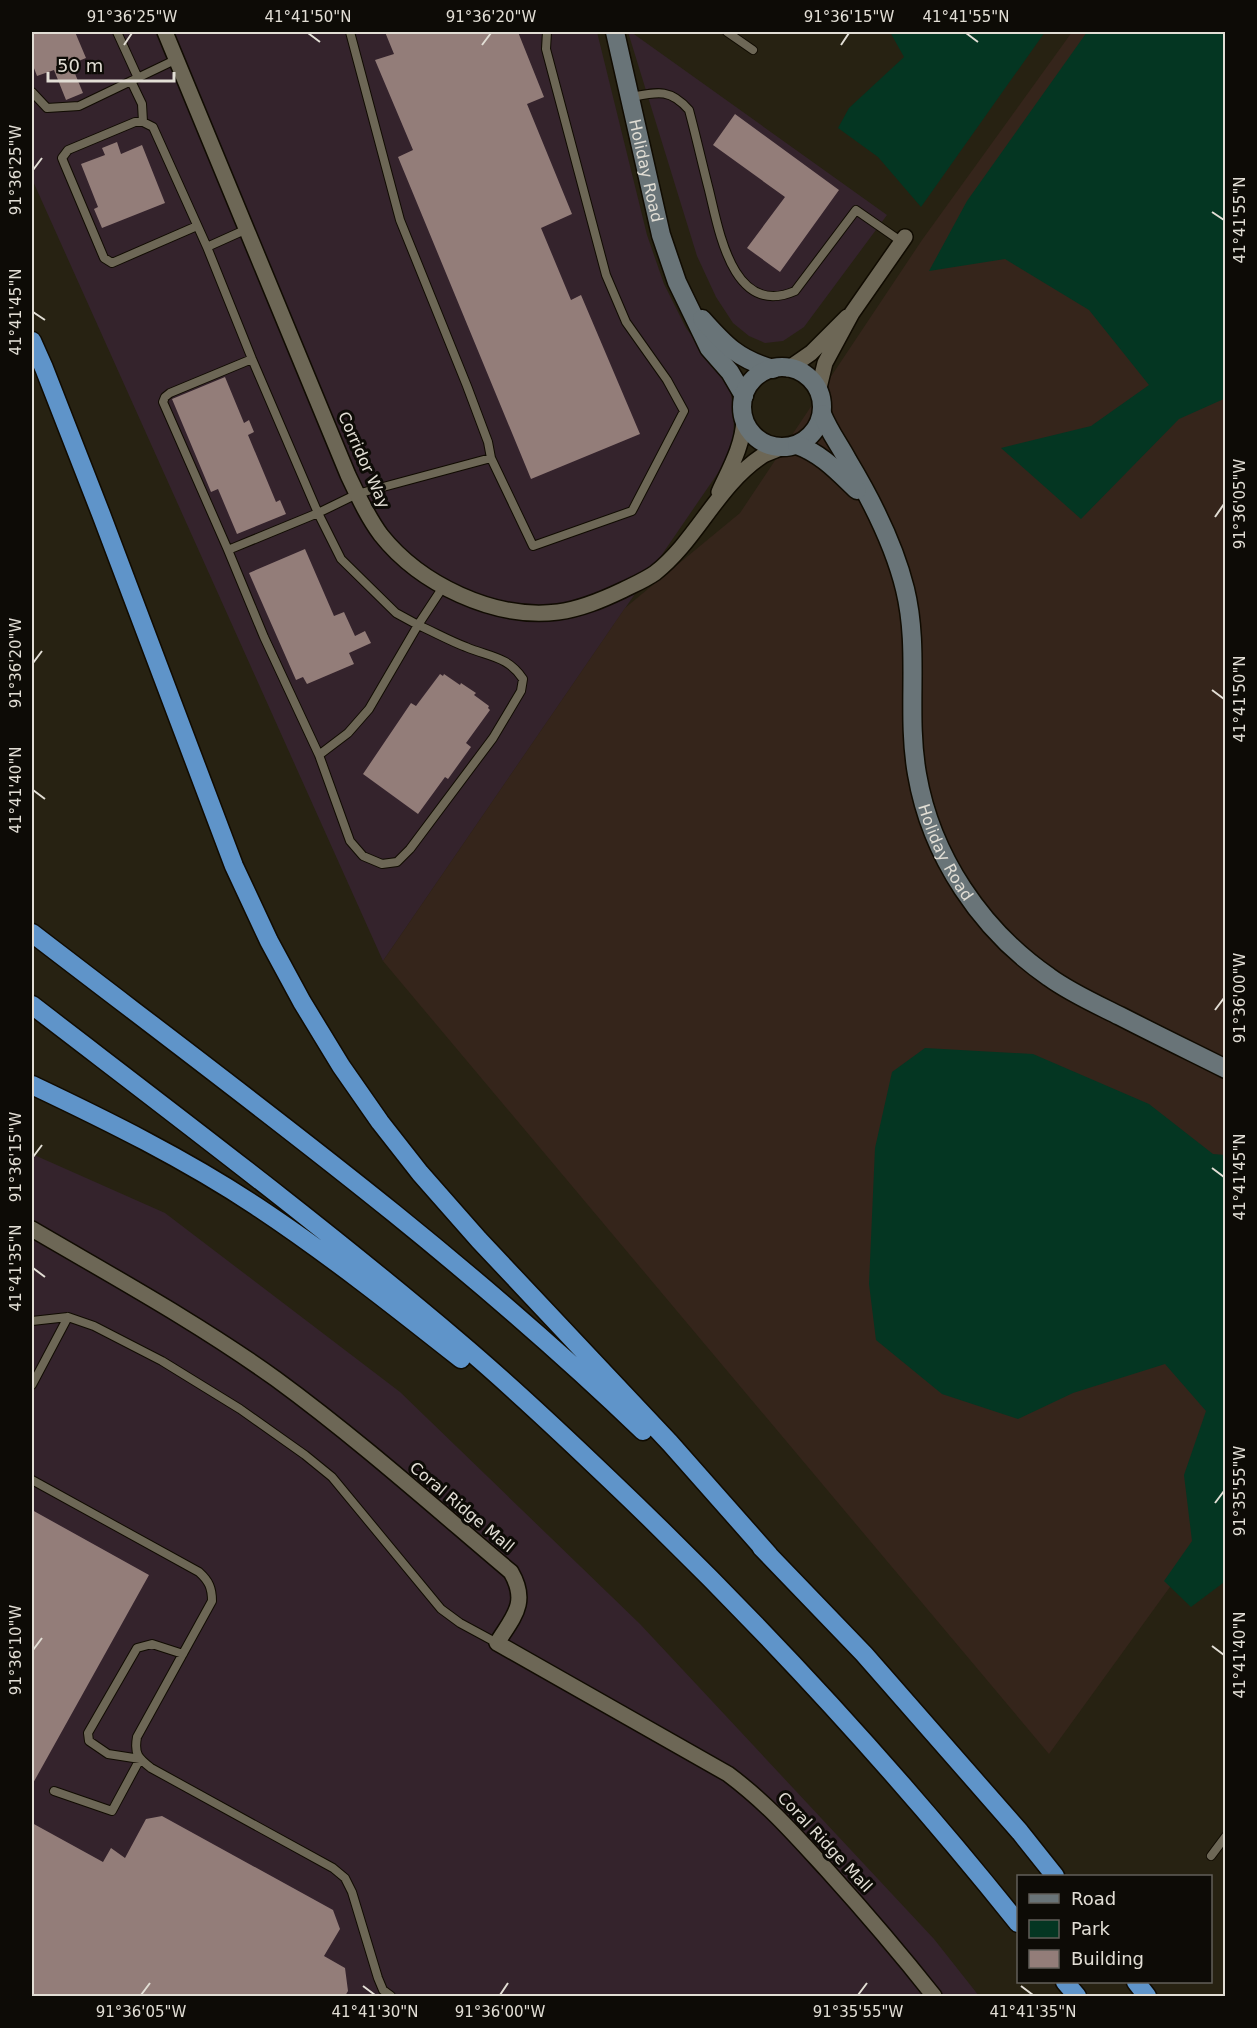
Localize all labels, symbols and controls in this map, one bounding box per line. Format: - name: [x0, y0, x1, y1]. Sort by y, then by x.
- text: 91°36'25"W: [87, 8, 177, 26]
- text: 41°41'50"N: [264, 8, 352, 26]
- text: 91°36'20"W: [446, 8, 536, 26]
- text: 91°36'15"W: [804, 8, 894, 26]
- text: 41°41'55"N: [922, 8, 1010, 26]
- scale bar: [48, 45, 174, 83]
- text: 50 m: [57, 55, 103, 76]
- street label: Holiday Road: [625, 117, 667, 224]
- text: 91°36'25"W: [7, 125, 25, 215]
- text: 41°41'55"N: [1231, 176, 1249, 264]
- text: 41°41'45"N: [7, 268, 25, 356]
- street label: Corridor Way: [334, 409, 394, 511]
- text: 91°36'05"W: [1231, 459, 1249, 549]
- text: 91°36'20"W: [7, 618, 25, 708]
- text: 41°41'50"N: [1231, 655, 1249, 743]
- text: 41°41'40"N: [7, 746, 25, 834]
- street label: Holiday Road: [915, 802, 977, 904]
- text: 91°36'00"W: [1231, 953, 1249, 1043]
- text: 91°36'15"W: [7, 1112, 25, 1202]
- text: 41°41'45"N: [1231, 1133, 1249, 1221]
- text: 41°41'35"N: [7, 1224, 25, 1312]
- text: 91°35'55"W: [1231, 1446, 1249, 1536]
- street label: Coral Ridge Mall: [406, 1458, 518, 1556]
- text: 91°36'10"W: [7, 1605, 25, 1695]
- text: 41°41'40"N: [1231, 1611, 1249, 1699]
- street label: Coral Ridge Mall: [774, 1788, 876, 1896]
- legend: [1017, 1875, 1212, 1983]
- text: Road: [1071, 1888, 1116, 1909]
- text: Park: [1071, 1918, 1110, 1939]
- text: Building: [1071, 1948, 1144, 1969]
- text: 91°36'05"W: [96, 2003, 186, 2021]
- text: 41°41'30"N: [331, 2003, 419, 2021]
- text: 91°36'00"W: [455, 2003, 545, 2021]
- text: 91°35'55"W: [813, 2003, 903, 2021]
- text: 41°41'35"N: [989, 2003, 1077, 2021]

